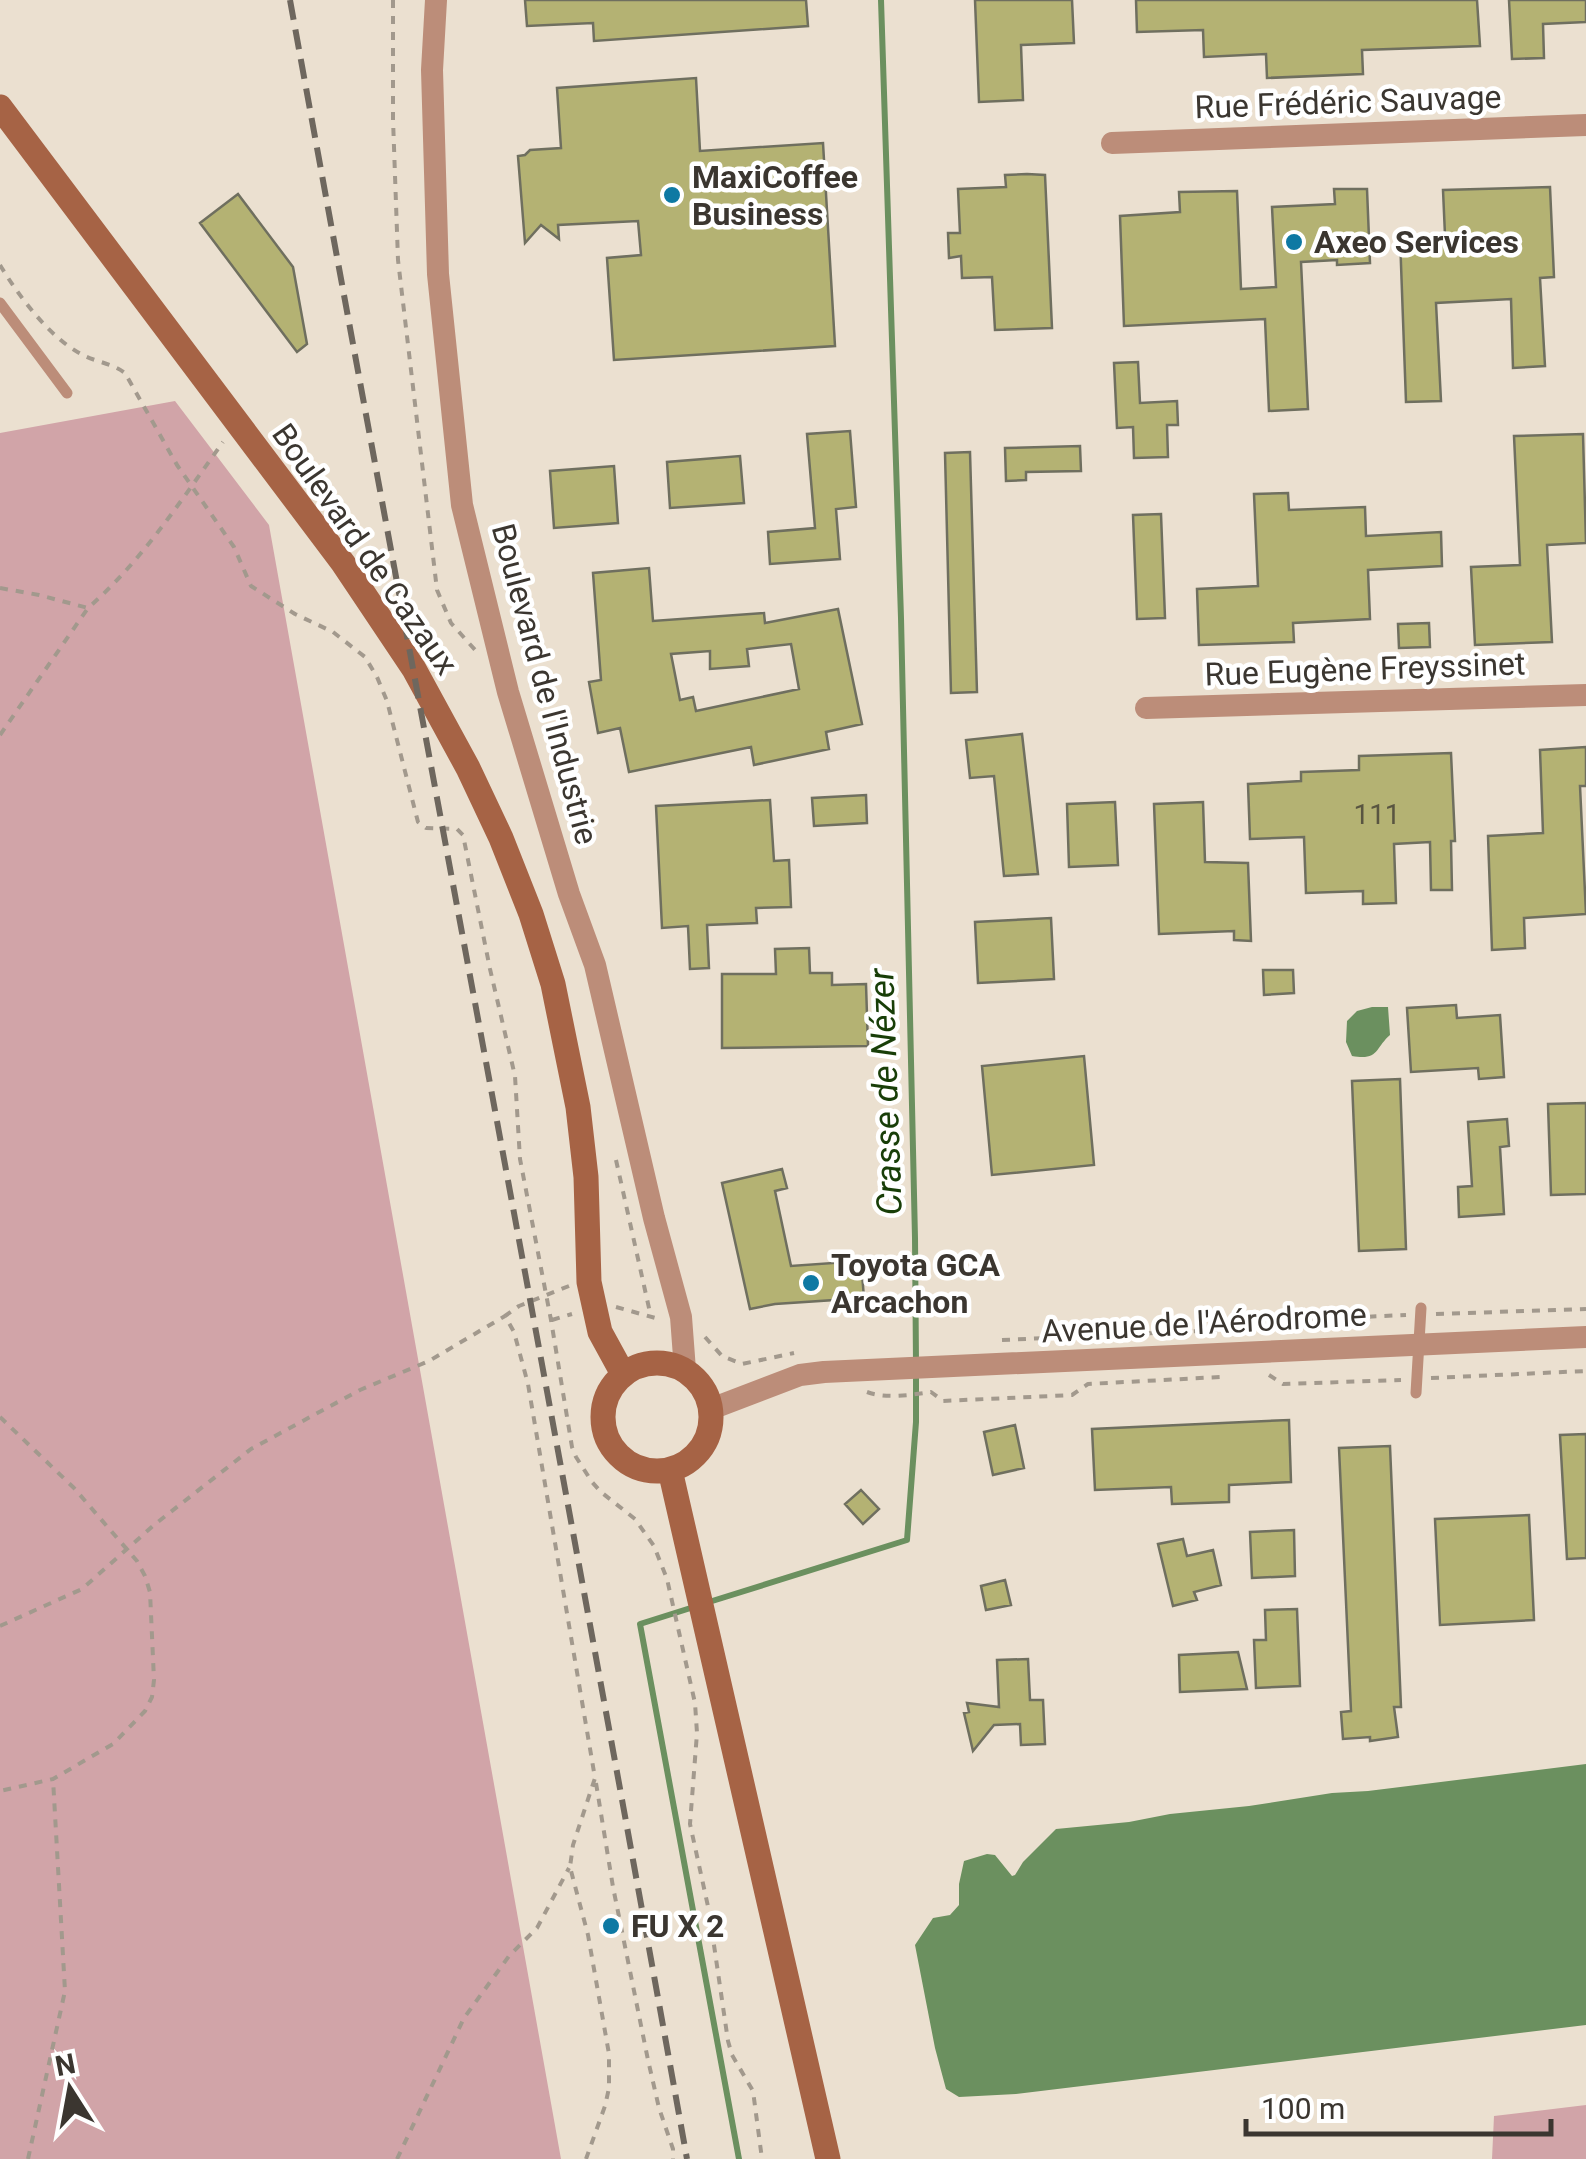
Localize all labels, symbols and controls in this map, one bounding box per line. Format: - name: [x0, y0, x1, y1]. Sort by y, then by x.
- street label: Rue Frédéric Sauvage: [1194, 78, 1502, 126]
- place label: MaxiCoffee Business: [692, 158, 858, 233]
- marker: MaxiCoffee Business: [661, 184, 683, 206]
- place label: Axeo Services: [1314, 223, 1519, 261]
- marker: Axeo Services: [1283, 231, 1305, 253]
- street label: Boulevard de Cazaux: [264, 416, 466, 682]
- street label: Boulevard de l'Industrie: [484, 519, 606, 849]
- street label: Rue Eugène Freyssinet: [1204, 644, 1526, 694]
- house number: 111: [1353, 798, 1401, 831]
- water label: Crasse de Nézer: [861, 966, 911, 1216]
- place label: Toyota GCA Arcachon: [831, 1246, 1001, 1321]
- marker: Toyota GCA Arcachon: [800, 1272, 822, 1294]
- street label: Avenue de l'Aérodrome: [1040, 1296, 1368, 1350]
- place label: FU X 2: [631, 1907, 724, 1945]
- marker: FU X 2: [600, 1915, 622, 1937]
- north arrow: [20, 2039, 120, 2139]
- text: N: [52, 2047, 78, 2083]
- scale bar: [1246, 2074, 1551, 2136]
- text: 100 m: [1261, 2091, 1345, 2126]

